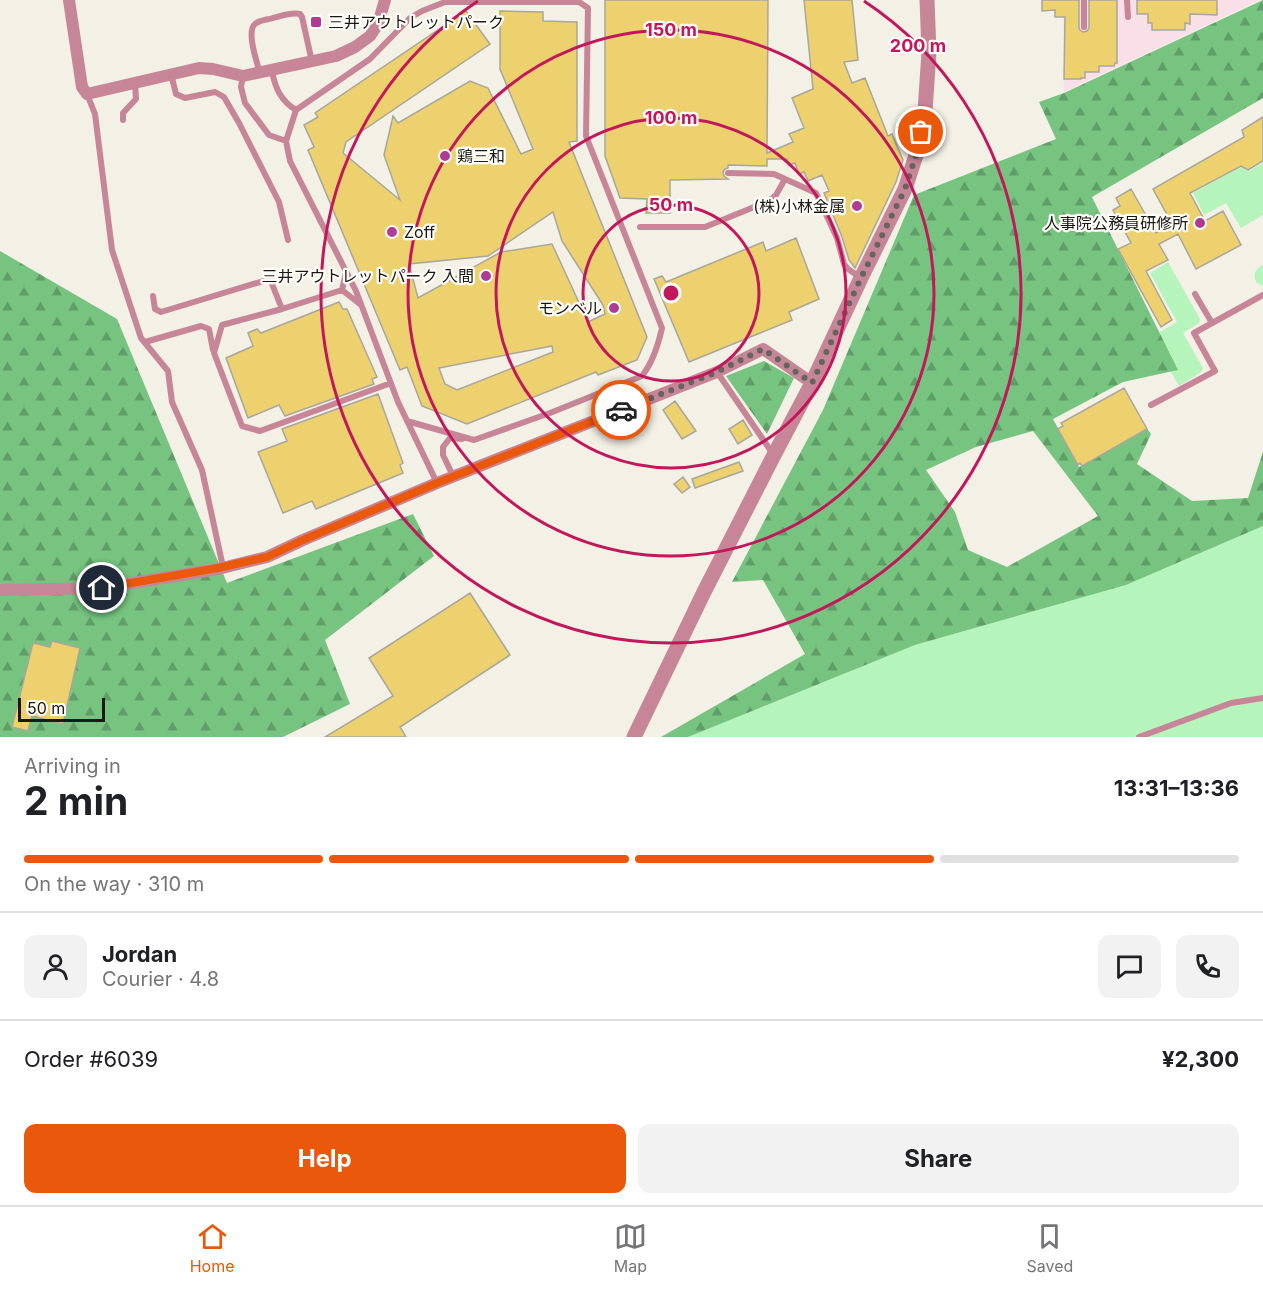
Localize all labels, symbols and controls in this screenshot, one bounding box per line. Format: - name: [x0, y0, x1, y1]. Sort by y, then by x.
- place label: 三井アウトレットパーク: [328, 12, 504, 32]
- marker: 三井アウトレットパーク: [309, 15, 323, 29]
- text: 150 m: [645, 19, 697, 40]
- text: 200 m: [890, 35, 946, 56]
- pin: [895, 106, 946, 157]
- text: 100 m: [645, 107, 697, 128]
- icon: bag: [904, 115, 937, 148]
- place label: 鶏三和: [457, 146, 505, 166]
- marker: 鶏三和: [438, 149, 452, 163]
- text: 50 m: [649, 194, 693, 215]
- place label: (株)小林金属: [753, 196, 845, 216]
- marker: (株)小林金属: [850, 199, 864, 213]
- place label: 人事院公務員研修所: [1044, 213, 1188, 233]
- marker: 人事院公務員研修所: [1193, 216, 1207, 230]
- place label: Zoff: [404, 222, 435, 242]
- marker: Zoff: [385, 225, 399, 239]
- place label: 三井アウトレットパーク 入間: [261, 266, 474, 286]
- marker: 三井アウトレットパーク 入間: [479, 269, 493, 283]
- centre of rings: [661, 283, 681, 303]
- place label: モンベル: [538, 298, 602, 318]
- marker: モンベル: [607, 301, 621, 315]
- courier: [591, 380, 651, 440]
- icon: car: [605, 394, 638, 427]
- pin: [76, 562, 127, 613]
- icon: home: [85, 571, 118, 604]
- scale bar: [18, 695, 105, 722]
- text: 50 m: [27, 698, 65, 718]
- text: Arriving in: [24, 754, 121, 778]
- text: 13:31–13:36: [1114, 775, 1239, 801]
- text: 2 min: [24, 777, 128, 824]
- text: On the way · 310 m: [24, 872, 204, 896]
- button: person: [24, 935, 87, 998]
- button: chat: [1098, 935, 1161, 998]
- button: phone: [1176, 935, 1239, 998]
- text: Jordan: [102, 941, 177, 967]
- text: Courier · 4.8: [102, 967, 219, 991]
- text: Order #6039: [24, 1046, 158, 1072]
- text: ¥2,300: [1162, 1046, 1239, 1072]
- button: Help: [24, 1124, 626, 1193]
- button: Share: [638, 1124, 1239, 1193]
- tab: Home: [190, 1220, 235, 1276]
- tab: Map: [614, 1220, 647, 1276]
- tab: Saved: [1026, 1220, 1073, 1276]

